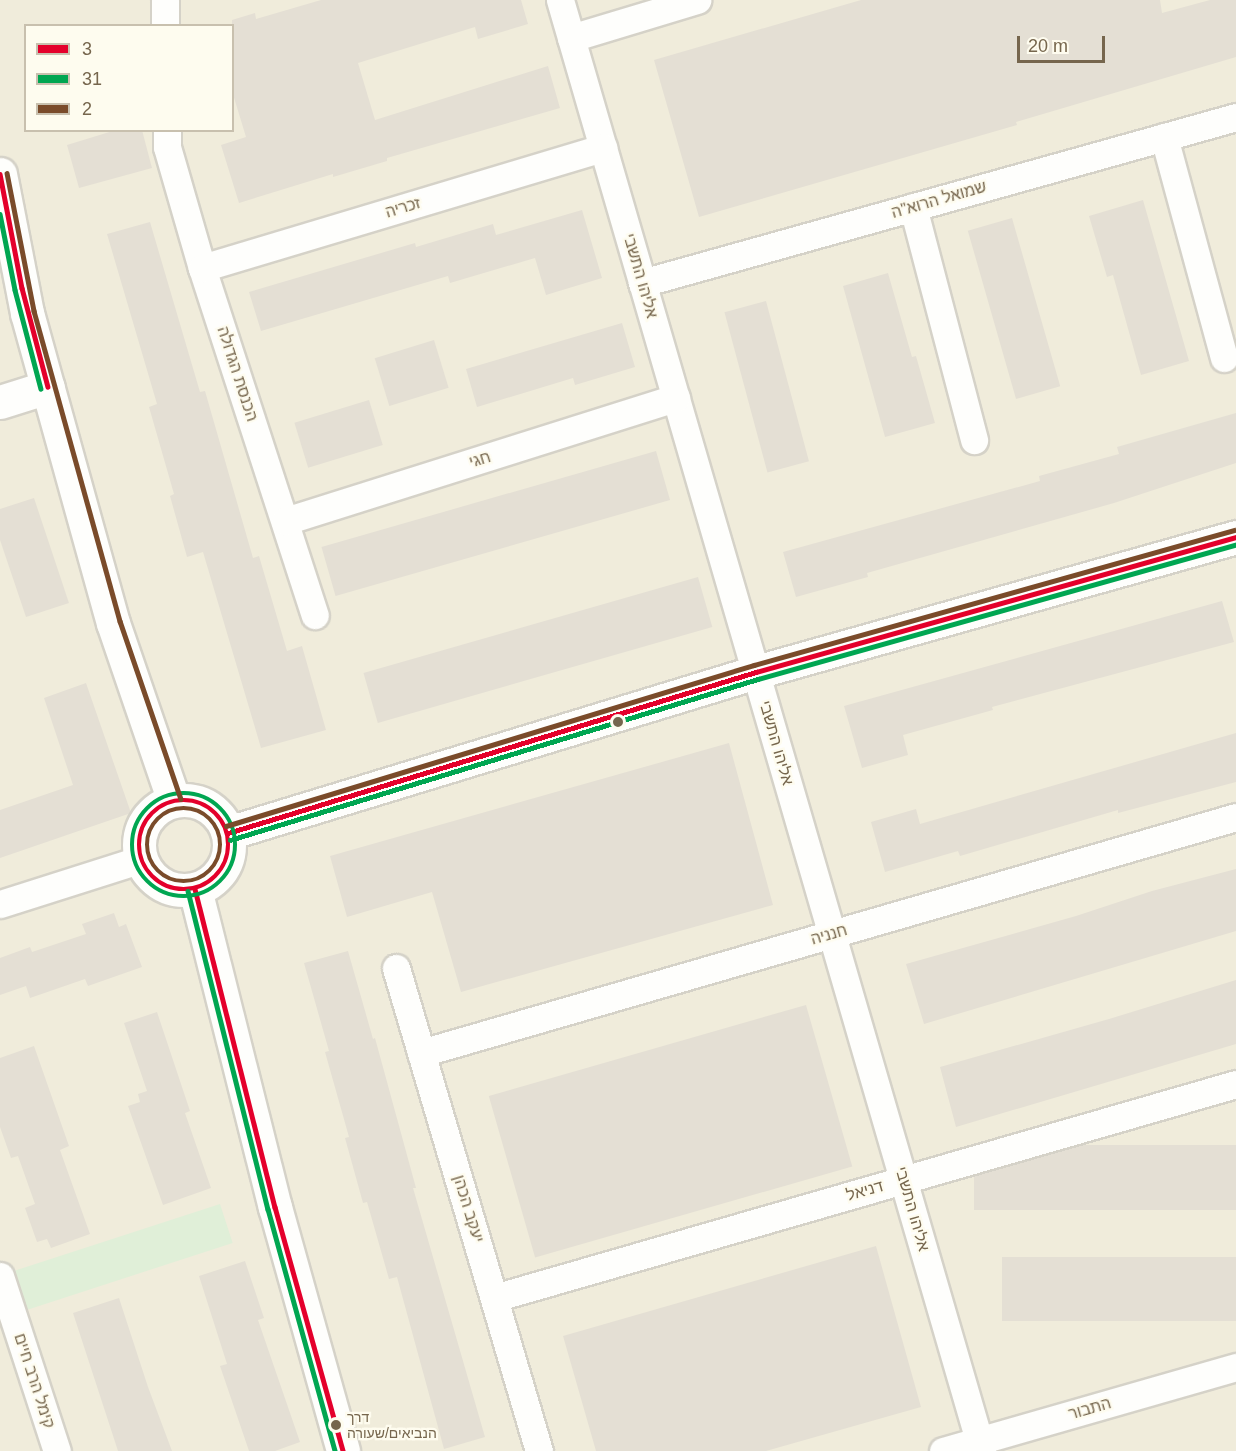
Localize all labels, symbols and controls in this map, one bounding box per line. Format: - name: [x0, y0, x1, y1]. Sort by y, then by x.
- legend: [24, 24, 234, 132]
- scale bar: [1020, 24, 1108, 62]
- text: 20 m: [1028, 36, 1068, 56]
- text: 3: [82, 39, 92, 59]
- text: 31: [82, 69, 102, 89]
- text: 2: [82, 99, 92, 119]
- street label: שמואל הרוא"ה: [889, 177, 989, 223]
- street label: זכריה: [383, 194, 423, 222]
- street label: אליהו התשבי: [619, 232, 661, 320]
- street label: הכנסת הגדולה: [213, 324, 261, 424]
- street label: חגי: [467, 448, 493, 472]
- street label: אליהו התשבי: [755, 699, 797, 787]
- unlabelled marker: [612, 716, 624, 728]
- street label: חנניה: [809, 921, 849, 949]
- street label: אליהו התשבי: [891, 1165, 933, 1253]
- street label: יעקב הכהן: [449, 1173, 487, 1245]
- street label: דניאל: [844, 1177, 886, 1205]
- street label: קימל הרב חיים: [10, 1331, 58, 1431]
- street label: התבור: [1066, 1394, 1114, 1424]
- place label: דרך הנביאים/שעורה: [347, 1409, 437, 1442]
- marker: דרך הנביאים/שעורה: [330, 1419, 342, 1431]

